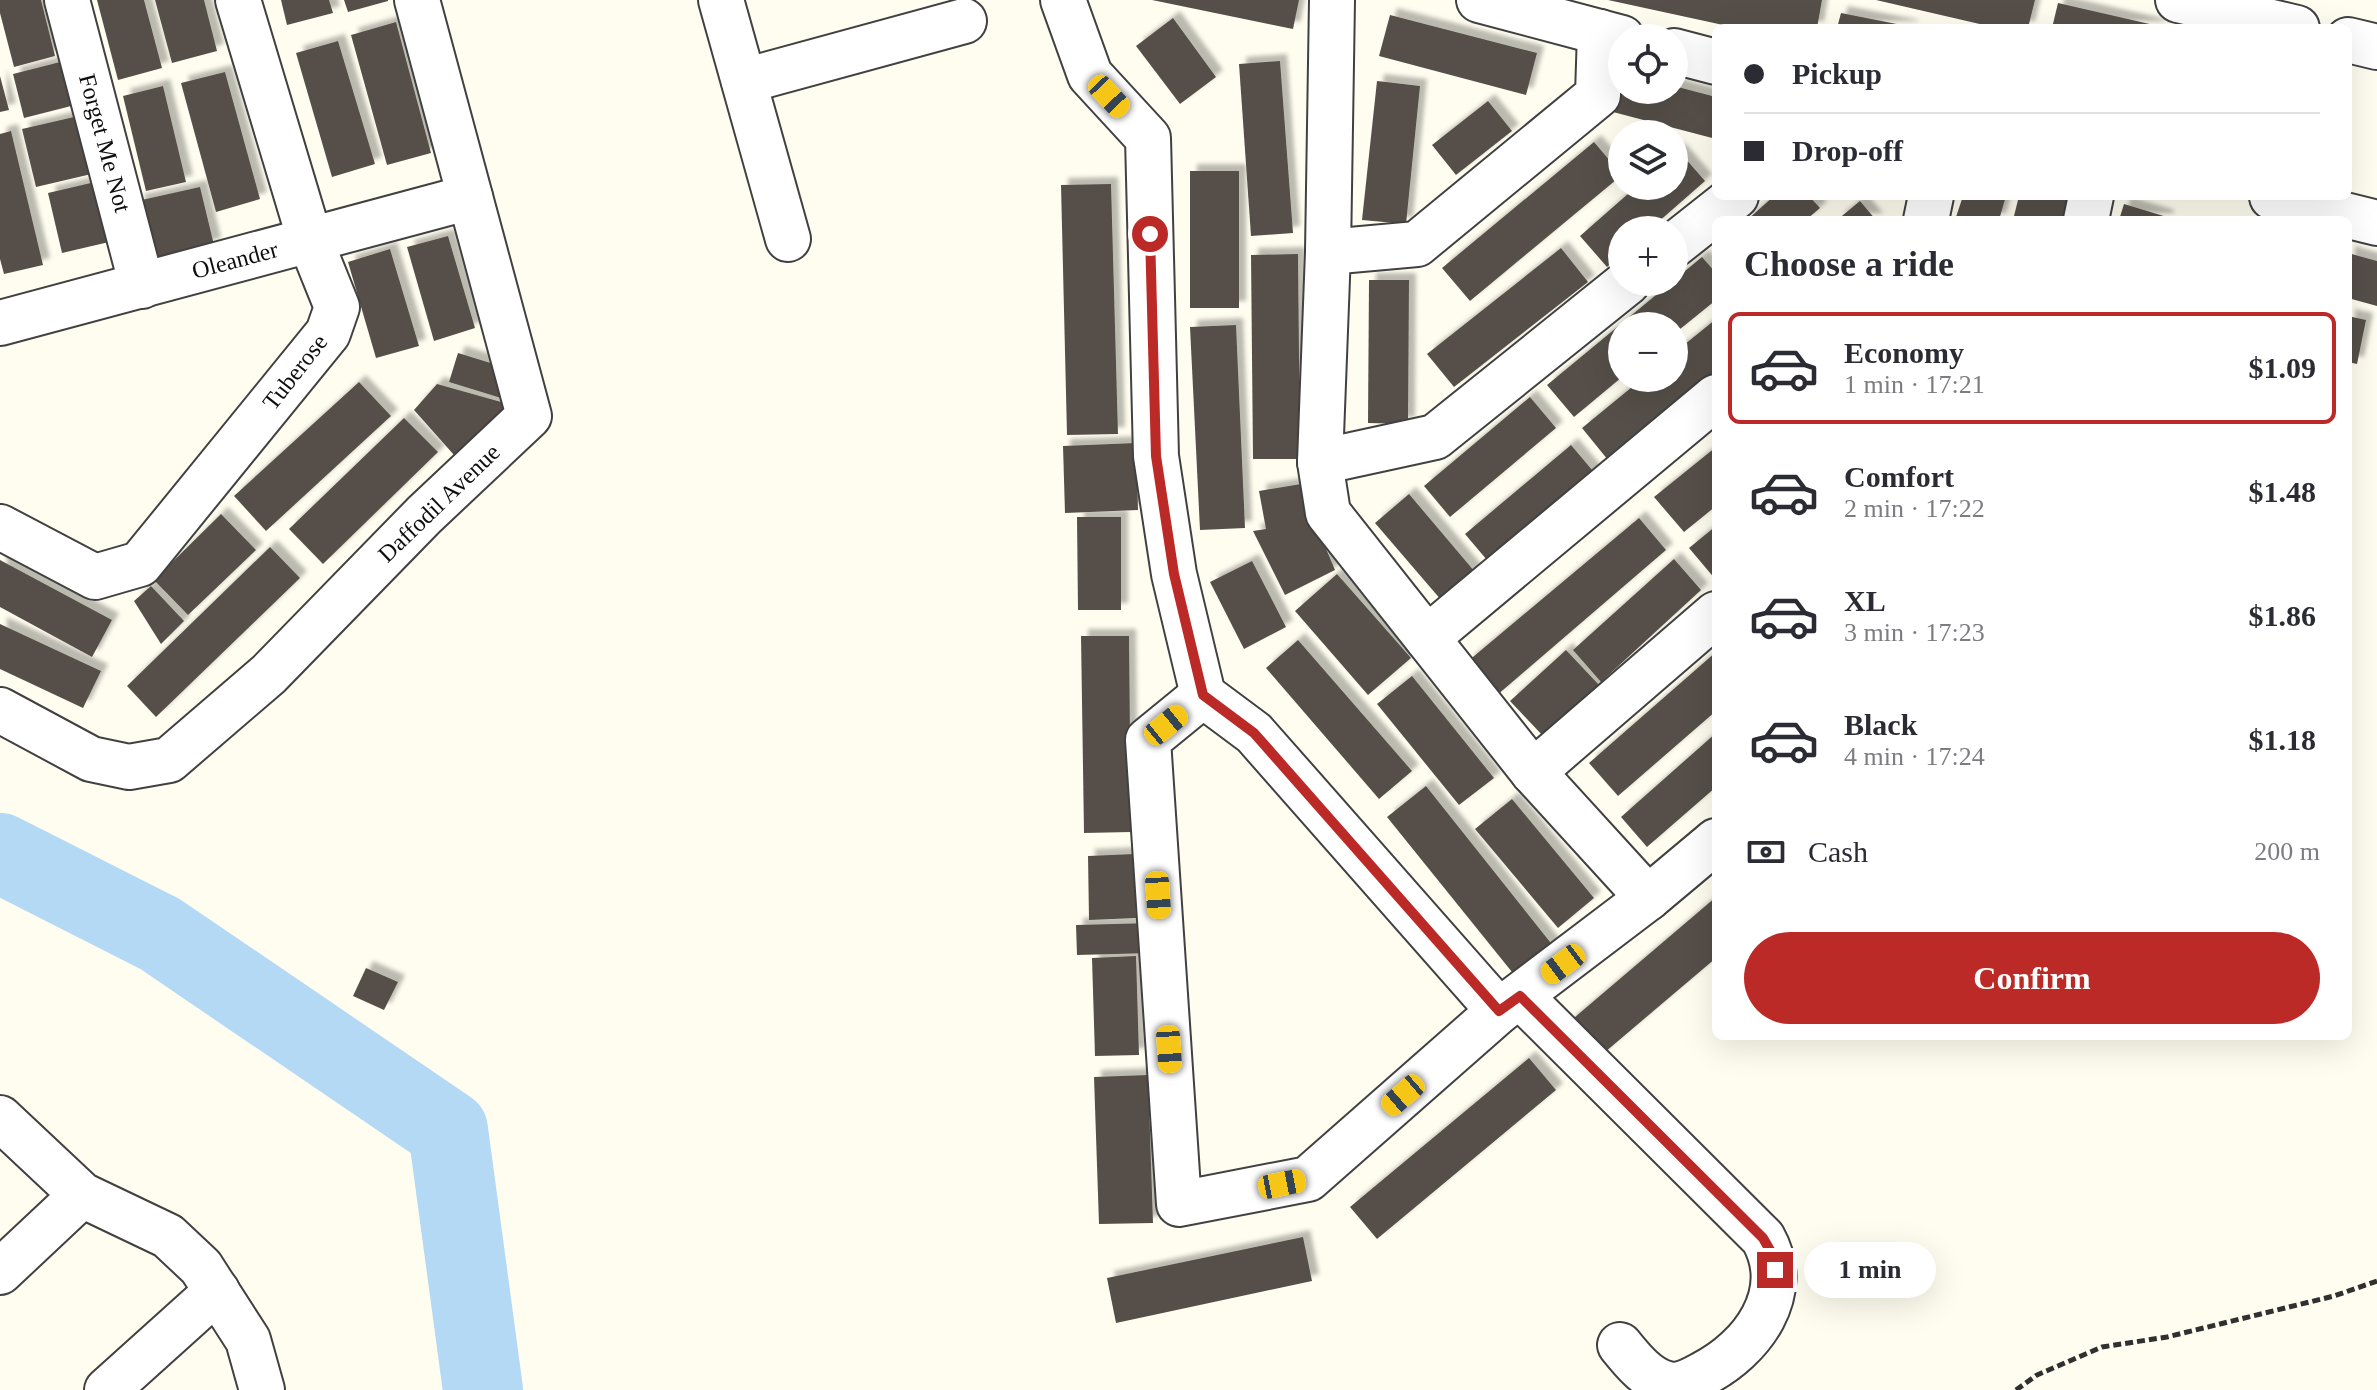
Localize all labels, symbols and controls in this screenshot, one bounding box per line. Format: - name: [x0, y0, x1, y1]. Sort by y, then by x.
- map controls: [1608, 24, 1688, 392]
- button: locate: [1608, 24, 1688, 104]
- text: Pickup: [1792, 57, 1882, 90]
- car: [1084, 70, 1134, 122]
- street label: Forget Me Not: [74, 71, 136, 215]
- button: layers: [1608, 120, 1688, 200]
- text: Drop-off: [1792, 134, 1903, 167]
- route start: [1132, 216, 1168, 252]
- button: +: [1608, 216, 1688, 296]
- street label: Oleander: [189, 236, 281, 284]
- text: Choose a ride: [1744, 244, 1954, 284]
- button: −: [1608, 312, 1688, 392]
- street label: Tuberose: [258, 329, 332, 415]
- icon: car: [1748, 332, 1820, 404]
- text: Economy: [1844, 336, 1964, 369]
- text: $1.09: [2249, 351, 2316, 384]
- text: 1 min · 17:21: [1844, 370, 1985, 399]
- street label: Daffodil Avenue: [373, 439, 505, 567]
- icon: car: [1748, 456, 1820, 528]
- text: Comfort: [1844, 460, 1954, 493]
- text: $1.48: [2249, 475, 2316, 508]
- text: 2 min · 17:22: [1844, 494, 1985, 523]
- icon: car: [1748, 580, 1820, 652]
- text: XL: [1844, 584, 1886, 617]
- text: $1.86: [2249, 599, 2316, 632]
- text: 3 min · 17:23: [1844, 618, 1985, 647]
- car: [1140, 701, 1192, 749]
- icon: car: [1748, 704, 1820, 776]
- text: Black: [1844, 708, 1917, 741]
- text: $1.18: [2249, 723, 2316, 756]
- text: 4 min · 17:24: [1844, 742, 1985, 771]
- icon: cash: [1744, 830, 1788, 874]
- text: Cash: [1808, 835, 1868, 868]
- text: 200 m: [2254, 837, 2320, 866]
- car: [1144, 870, 1172, 920]
- button: Confirm: [1744, 932, 2320, 1024]
- car: [1537, 940, 1589, 988]
- car: [1155, 1024, 1183, 1074]
- car: [1377, 1070, 1429, 1120]
- car: [1256, 1168, 1308, 1200]
- callout: 1 min: [1803, 1242, 1935, 1298]
- route end: [1757, 1252, 1793, 1288]
- text: 1 min: [1839, 1255, 1901, 1284]

